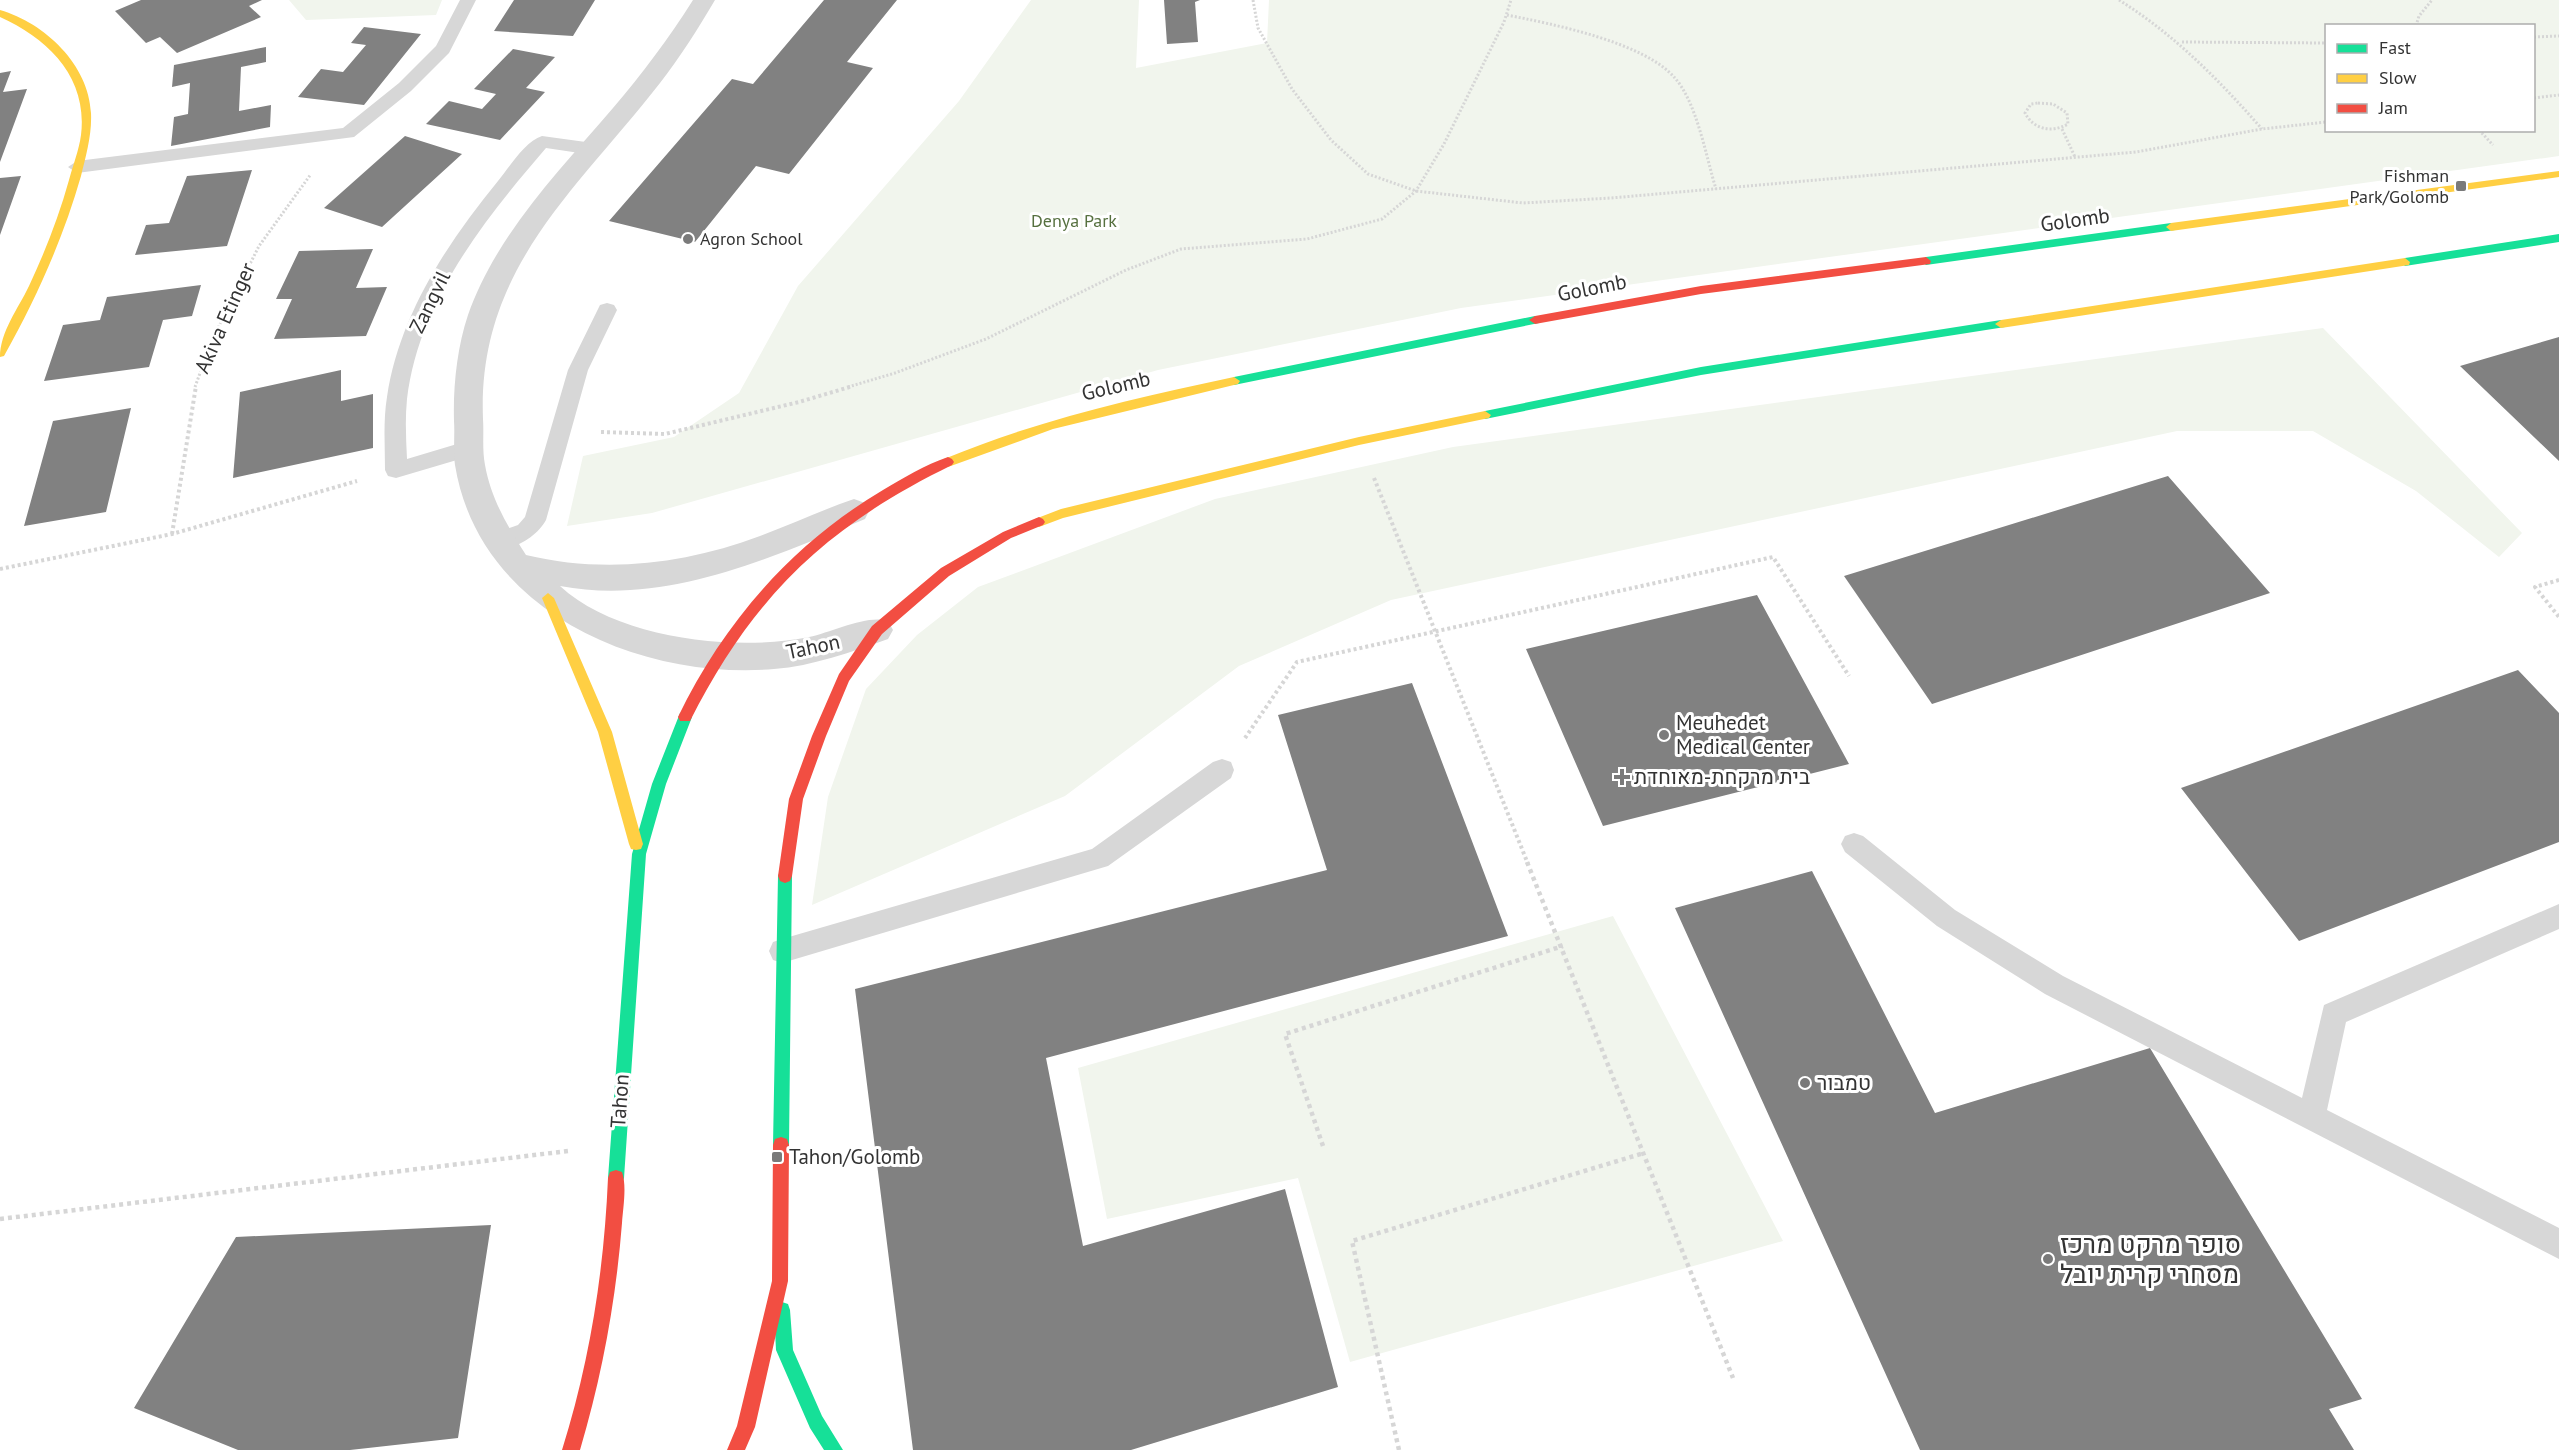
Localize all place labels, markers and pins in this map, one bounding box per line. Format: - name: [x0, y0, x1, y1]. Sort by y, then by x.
- place label: Fishman Park/Golomb: [2350, 164, 2449, 208]
- marker: Fishman Park/Golomb: [2454, 179, 2468, 193]
- place label: Agron School: [700, 227, 803, 250]
- marker: Agron School: [681, 232, 695, 246]
- place label: Meuhedet Medical Center: [1676, 709, 1810, 760]
- marker: Meuhedet Medical Center: [1657, 728, 1671, 742]
- place label: בית מרקחת-מאוחדת: [1634, 763, 1810, 790]
- marker: בית מרקחת-מאוחדת: [1615, 770, 1629, 784]
- place label: טמבור: [1817, 1069, 1871, 1096]
- marker: טמבור: [1798, 1076, 1812, 1090]
- place label: Tahon/Golomb: [789, 1143, 920, 1170]
- marker: Tahon/Golomb: [770, 1150, 784, 1164]
- place label: סופר מרקט מרכז מסחרי קרית יובל: [2060, 1227, 2241, 1290]
- marker: סופר מרקט מרכז מסחרי קרית יובל: [2041, 1252, 2055, 1266]

